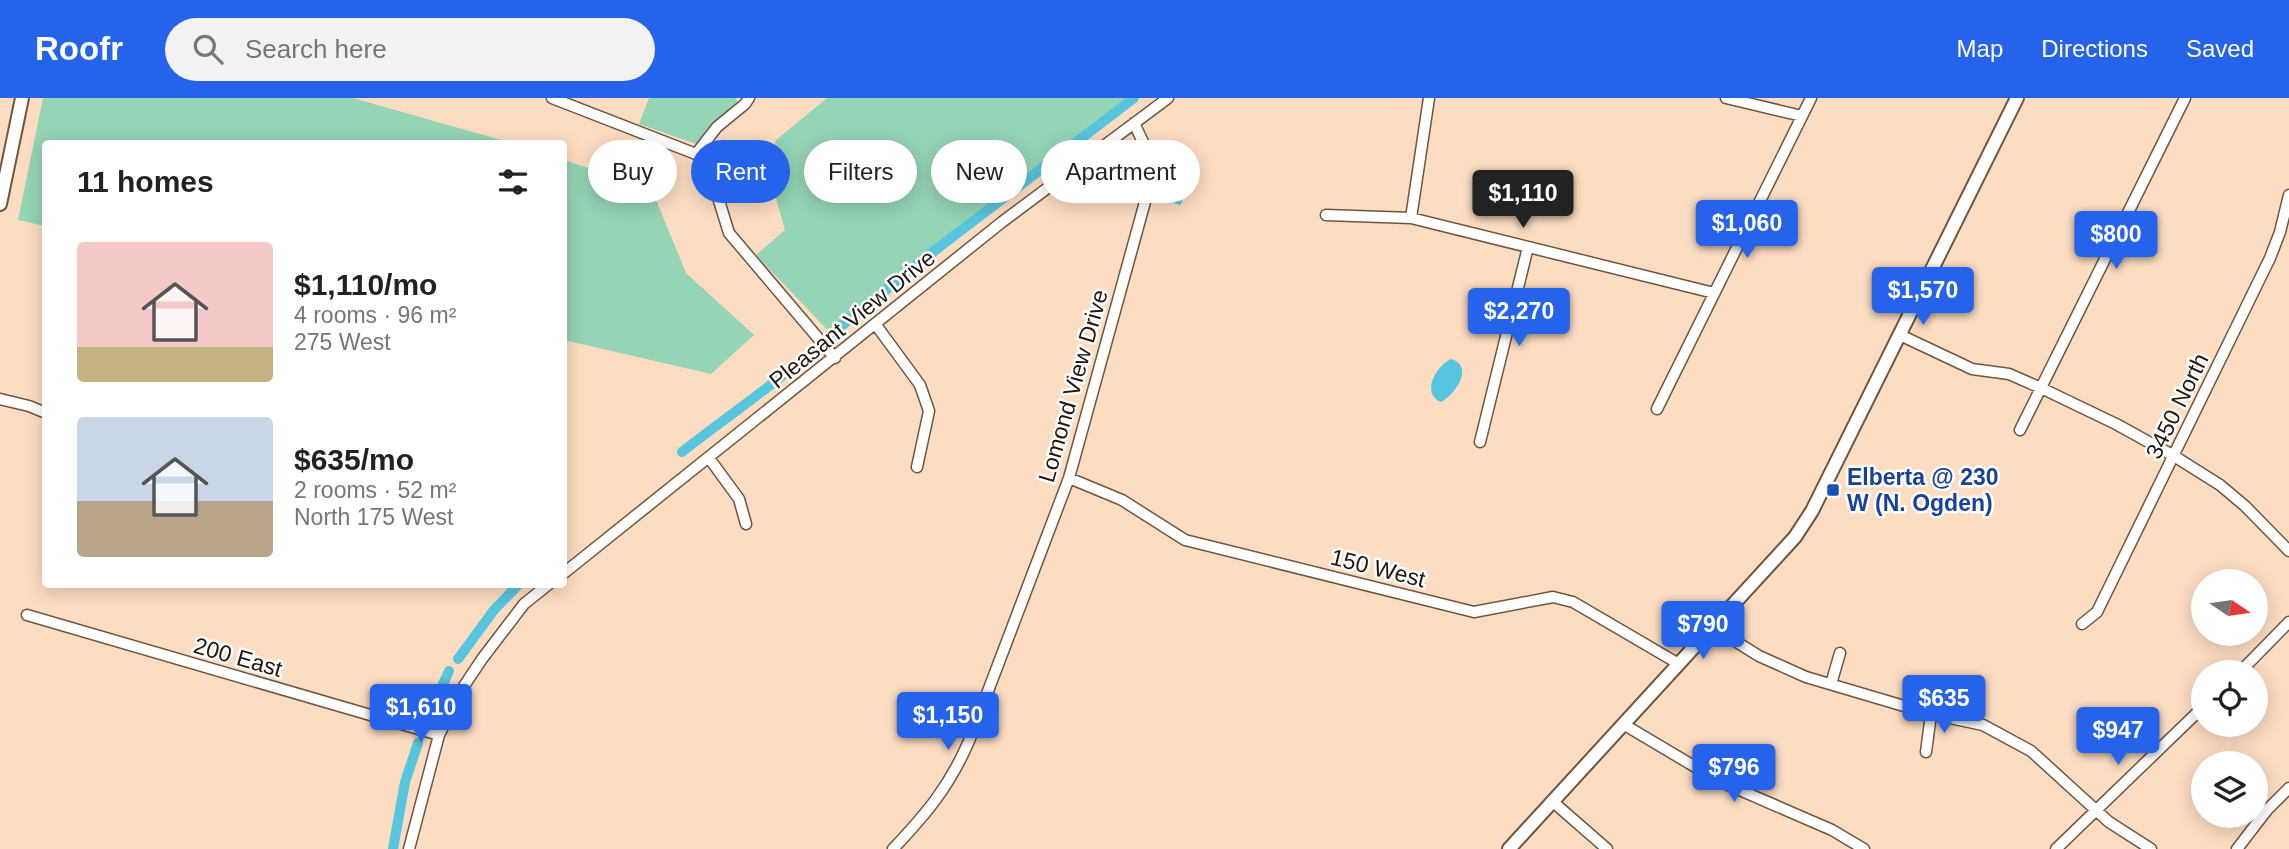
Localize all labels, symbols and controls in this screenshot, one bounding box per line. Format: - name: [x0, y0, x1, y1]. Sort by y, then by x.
- search box: [165, 18, 655, 81]
- text: Roofr: [35, 30, 123, 67]
- icon: search: [189, 30, 227, 68]
- text: Search here: [245, 34, 387, 64]
- text: Map: [1957, 35, 2003, 62]
- text: Directions: [2041, 35, 2148, 62]
- text: Saved: [2186, 35, 2254, 62]
- chip: Buy: [588, 140, 677, 203]
- chip: Rent: [691, 140, 790, 203]
- chip: Filters: [804, 140, 917, 203]
- chip: New: [931, 140, 1027, 203]
- chip: Apartment: [1041, 140, 1200, 203]
- icon: filters: [494, 163, 532, 201]
- text: 11 homes: [77, 165, 214, 198]
- pin: $1,110: [1466, 170, 1580, 230]
- text: $1,110: [1488, 180, 1558, 206]
- pin: $1,060: [1690, 200, 1804, 260]
- text: $1,060: [1712, 210, 1782, 236]
- pin: $800: [2075, 212, 2157, 271]
- text: $800: [2090, 221, 2142, 247]
- street label: Pleasant View Drive: [764, 244, 940, 394]
- text: $1,110/mo: [294, 268, 437, 301]
- pin: $1,570: [1866, 268, 1980, 327]
- icon: home: [133, 270, 217, 354]
- text: $1,570: [1888, 277, 1958, 303]
- street label: Lomond View Drive: [1033, 287, 1113, 485]
- pin: $2,270: [1462, 288, 1576, 348]
- text: $2,270: [1484, 298, 1554, 324]
- text: 4 rooms · 96 m²: [294, 302, 456, 328]
- text: 275 West: [294, 329, 391, 355]
- street label: 3450 North: [2140, 349, 2214, 463]
- text: $635/mo: [294, 443, 414, 476]
- icon: home: [133, 445, 217, 529]
- place label: Elberta @ 230 W (N. Ogden): [1847, 464, 1999, 516]
- text: 2 rooms · 52 m²: [294, 477, 456, 503]
- marker: Elberta @ 230 W (N. Ogden): [1825, 482, 1841, 498]
- text: North 175 West: [294, 504, 453, 530]
- street label: 150 West: [1328, 544, 1429, 592]
- north arrow: [2191, 569, 2268, 646]
- map controls: [2191, 569, 2268, 828]
- pin: $790: [1662, 602, 1744, 661]
- text: $790: [1677, 611, 1729, 637]
- street label: 200 East: [191, 632, 286, 682]
- button: locate: [2191, 660, 2268, 737]
- pin: $635: [1903, 676, 1985, 735]
- pin: $1,610: [364, 684, 478, 744]
- text: $635: [1918, 685, 1970, 711]
- pin: $1,150: [891, 692, 1005, 752]
- text: $1,610: [386, 694, 456, 720]
- text: $1,150: [913, 702, 983, 728]
- pin: $947: [2077, 708, 2159, 767]
- text: $947: [2092, 717, 2144, 743]
- pin: $796: [1693, 744, 1775, 804]
- button: layers: [2191, 751, 2268, 828]
- text: $796: [1708, 754, 1760, 780]

